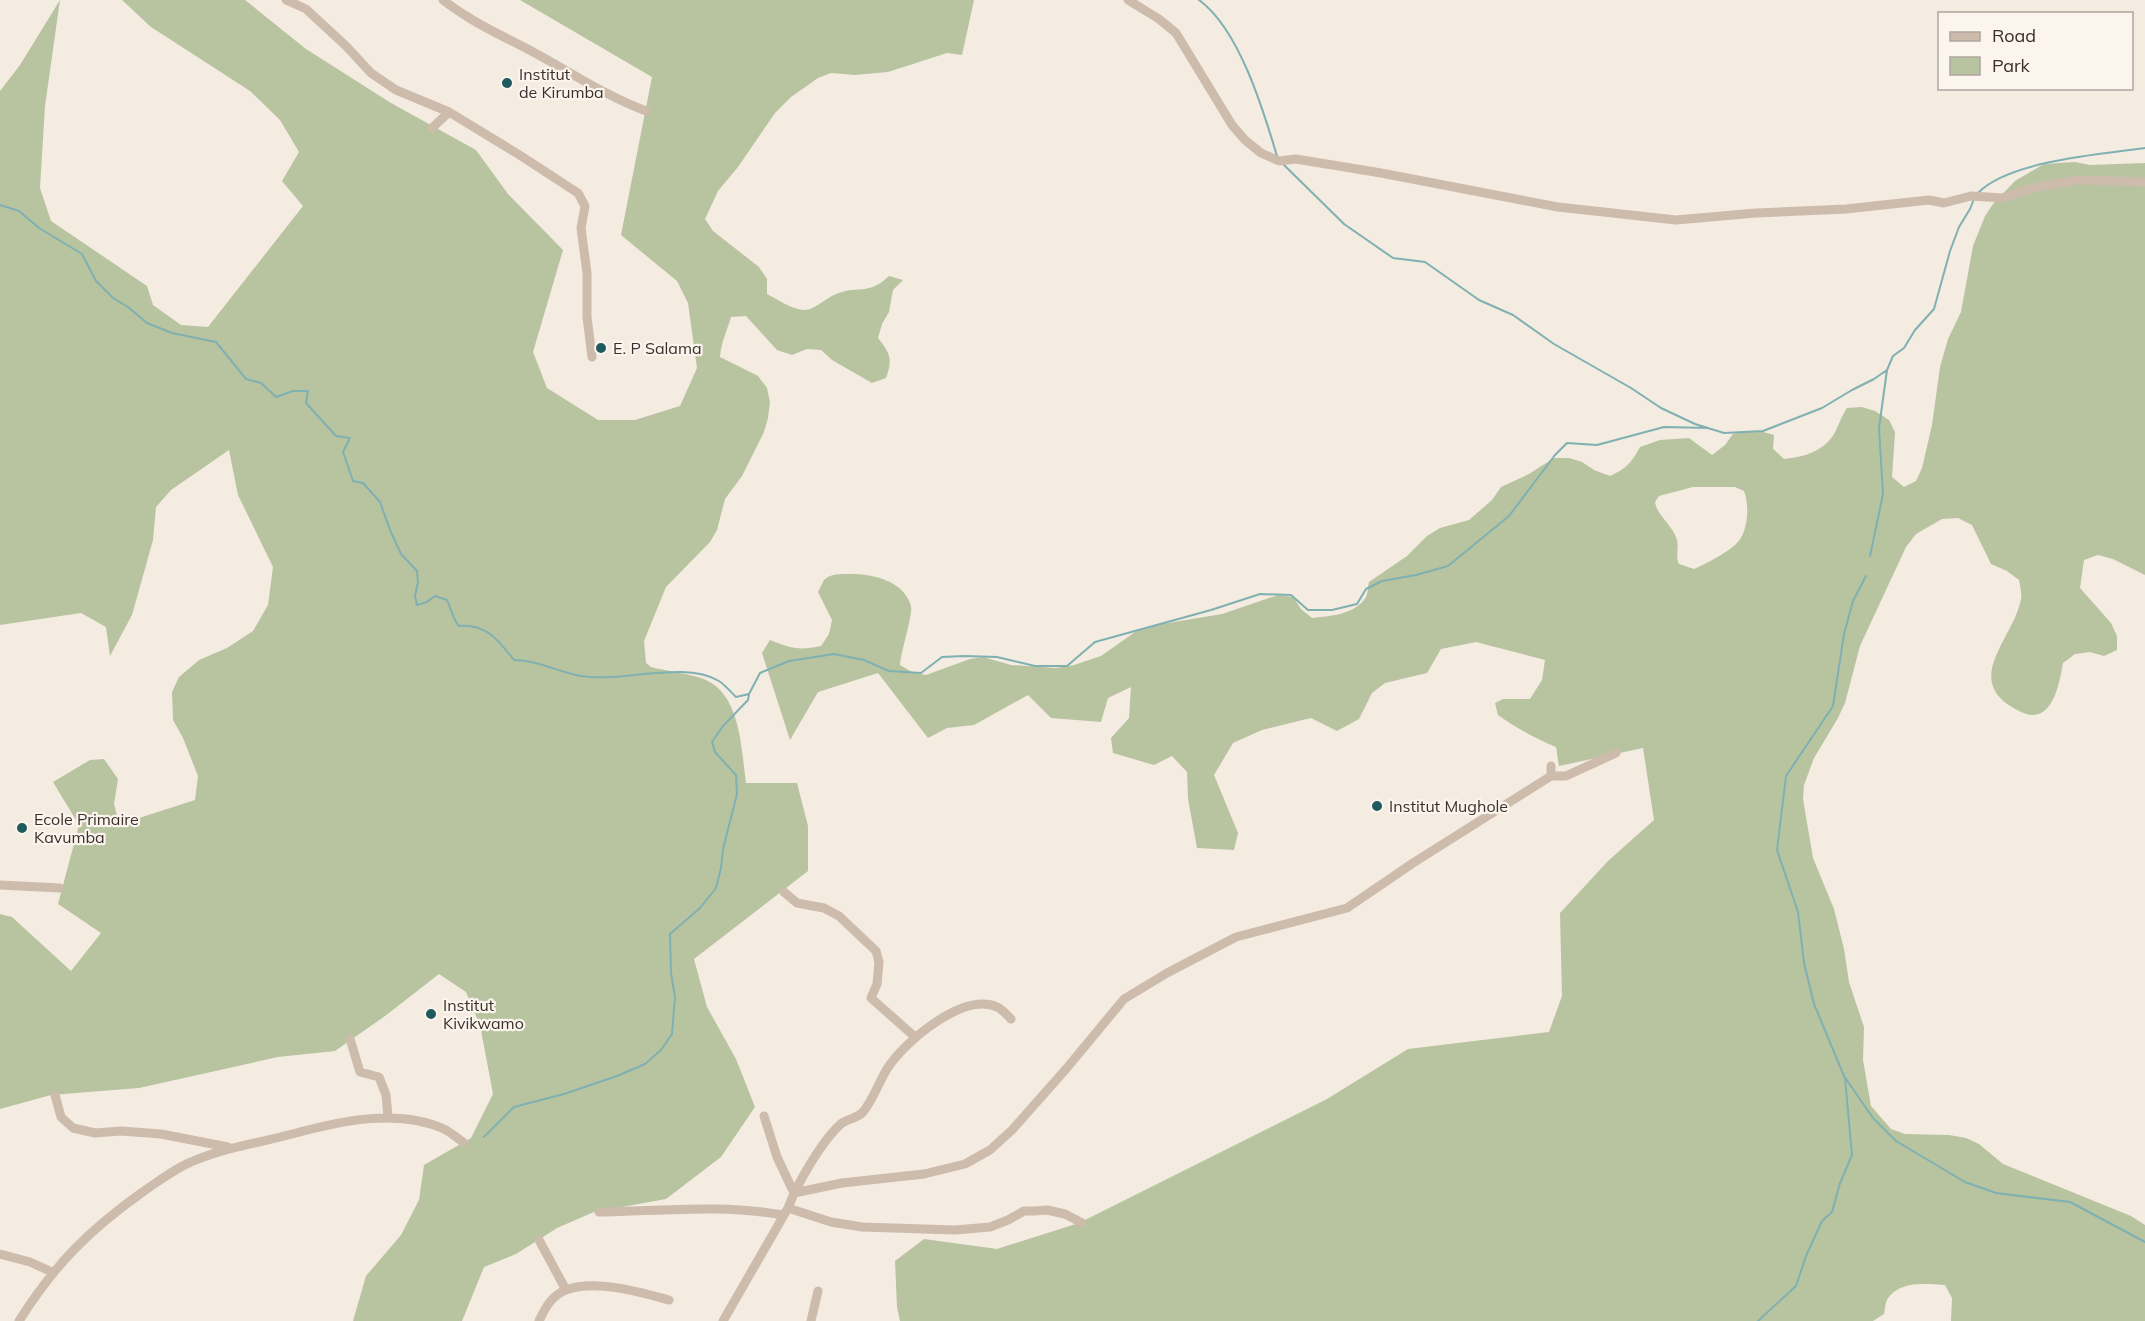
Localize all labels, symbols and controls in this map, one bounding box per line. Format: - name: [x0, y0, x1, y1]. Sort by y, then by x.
- legend: [1938, 12, 2133, 90]
- text: Road: [1992, 24, 2036, 47]
- text: Park: [1992, 54, 2031, 77]
- place label: Institut de Kirumba: [519, 64, 604, 102]
- marker: Institut de Kirumba: [500, 76, 514, 90]
- place label: E. P Salama: [613, 338, 702, 358]
- marker: E. P Salama: [594, 341, 608, 355]
- place label: Institut Mughole: [1389, 796, 1508, 816]
- marker: Institut Mughole: [1370, 799, 1384, 813]
- place label: Ecole Primaire Kavumba: [34, 809, 139, 847]
- marker: Ecole Primaire Kavumba: [15, 821, 29, 835]
- place label: Institut Kivikwamo: [443, 995, 524, 1033]
- marker: Institut Kivikwamo: [424, 1007, 438, 1021]

